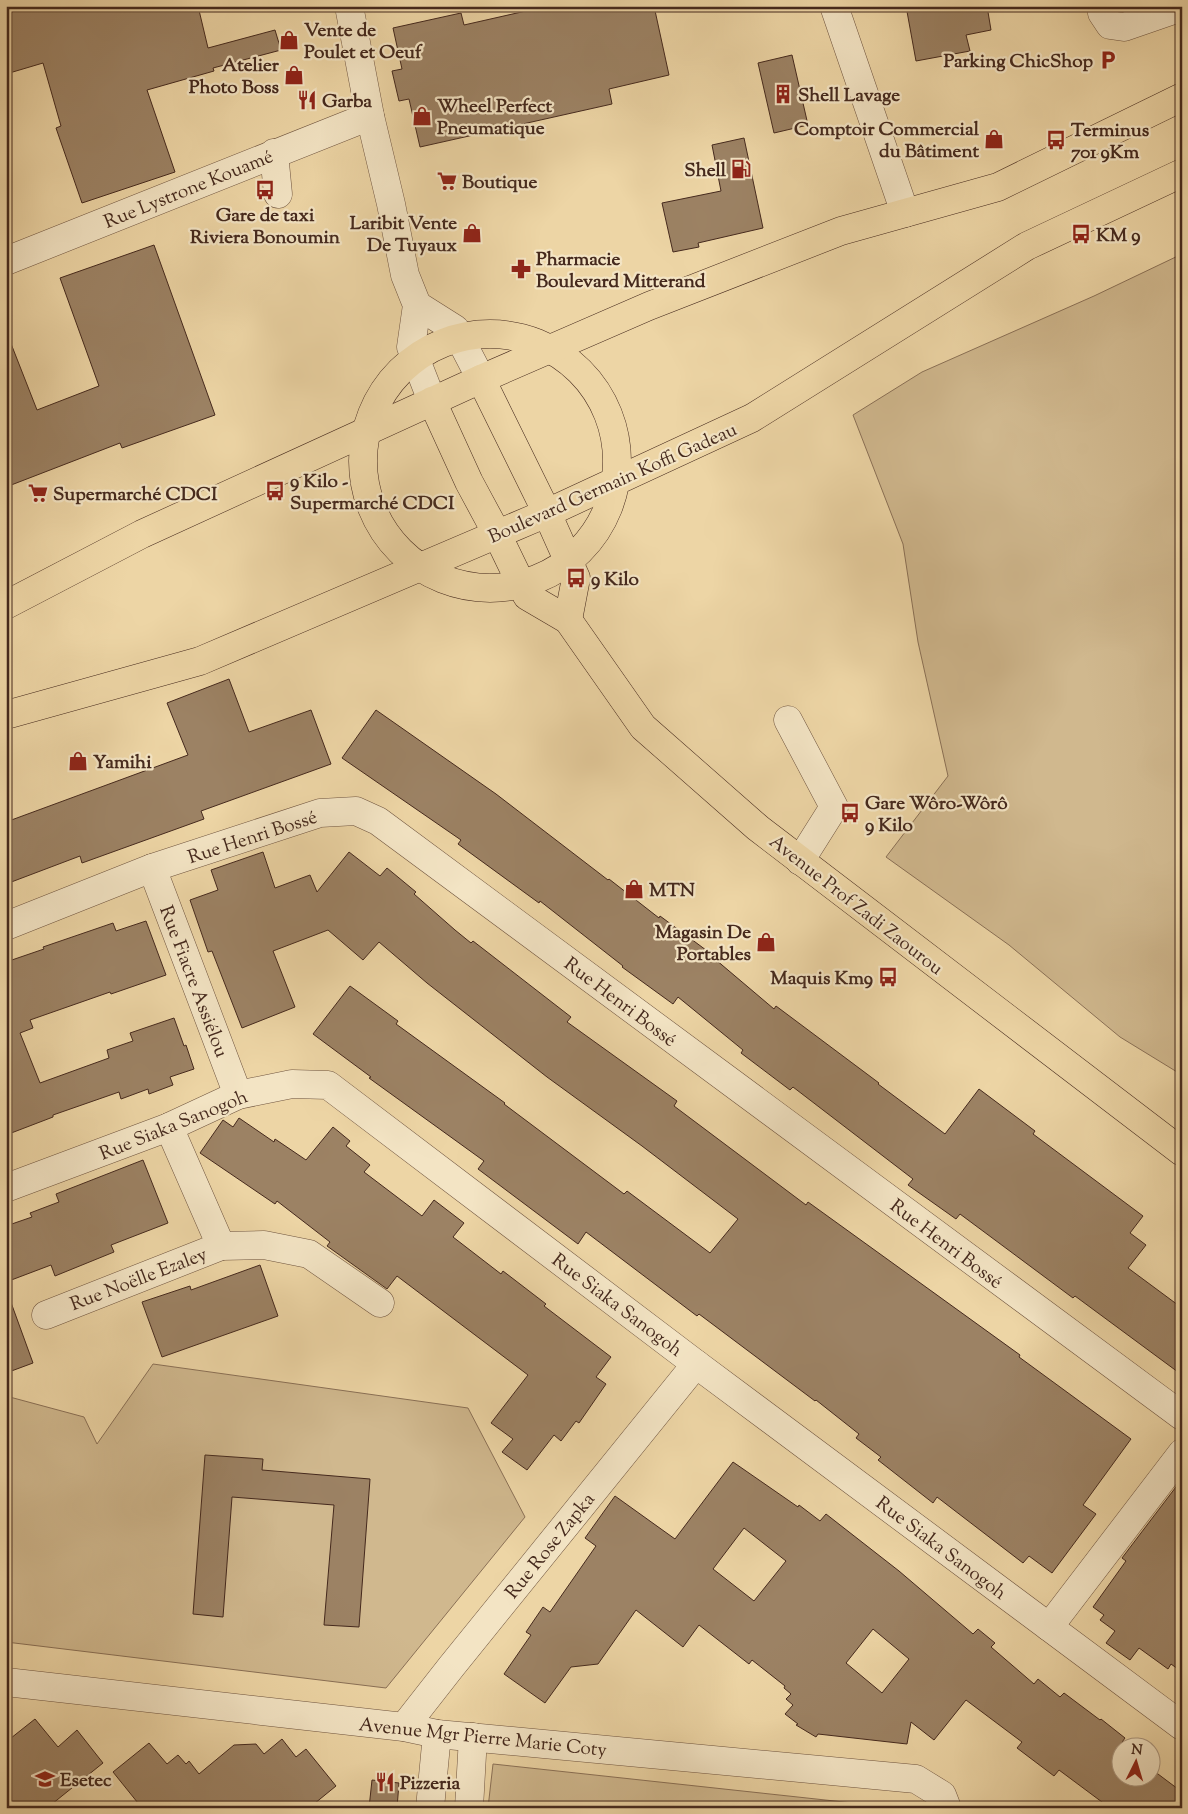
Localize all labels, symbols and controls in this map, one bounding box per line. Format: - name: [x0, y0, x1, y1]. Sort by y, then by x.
- place label: Vente de Poulet et Oeuf: [304, 18, 423, 67]
- shop icon: Vente de Poulet et Oeuf: [278, 29, 300, 51]
- place label: Parking ChicShop: [944, 49, 1093, 76]
- parking icon: Parking ChicShop: [1097, 49, 1119, 71]
- place label: Atelier Photo Boss: [189, 53, 280, 102]
- shop icon: Atelier Photo Boss: [283, 64, 305, 86]
- building icon: Shell Lavage: [772, 83, 794, 105]
- place label: Shell Lavage: [798, 83, 900, 110]
- restaurant icon: Garba: [296, 89, 318, 111]
- place label: Garba: [322, 89, 372, 116]
- place label: Wheel Perfect Pneumatique: [437, 94, 552, 143]
- shop icon: Wheel Perfect Pneumatique: [411, 105, 433, 127]
- place label: Comptoir Commercial du Bâtiment: [794, 117, 980, 166]
- place label: Terminus 701 9Km: [1071, 118, 1150, 167]
- shop icon: Comptoir Commercial du Bâtiment: [983, 128, 1005, 150]
- bus stop icon: Terminus 701 9Km: [1045, 129, 1067, 151]
- street label: Rue Lystrone Kouamé: [100, 144, 278, 237]
- place label: Shell: [684, 158, 727, 185]
- fuel station icon: Shell: [730, 158, 752, 180]
- supermarket icon: Boutique: [436, 170, 458, 192]
- place label: Boutique: [462, 170, 537, 197]
- bus stop icon: Gare de taxi Riviera Bonoumin: [254, 179, 276, 201]
- place label: Gare de taxi Riviera Bonoumin: [190, 203, 341, 252]
- place label: Laribit Vente De Tuyaux: [350, 211, 458, 260]
- shop icon: Laribit Vente De Tuyaux: [461, 222, 483, 244]
- bus stop icon: KM 9: [1070, 223, 1092, 245]
- place label: KM 9: [1096, 223, 1141, 250]
- place label: Pharmacie Boulevard Mitterand: [536, 247, 706, 296]
- pharmacy icon: Pharmacie Boulevard Mitterand: [510, 258, 532, 280]
- street label: Boulevard Germain Koffi Gadeau: [484, 417, 742, 551]
- place label: 9 Kilo - Supermarché CDCI: [290, 469, 455, 518]
- bus stop icon: 9 Kilo - Supermarché CDCI: [264, 480, 286, 502]
- supermarket icon: Supermarché CDCI: [27, 482, 49, 504]
- place label: Supermarché CDCI: [53, 482, 218, 509]
- bus stop icon: 9 Kilo: [565, 567, 587, 589]
- place label: 9 Kilo: [591, 567, 640, 594]
- shop icon: Yamihi: [67, 750, 89, 772]
- place label: Yamihi: [93, 750, 152, 777]
- place label: Gare Wôro-Wôrô 9 Kilo: [865, 791, 1008, 840]
- bus stop icon: Gare Wôro-Wôrô 9 Kilo: [839, 802, 861, 824]
- street label: Rue Henri Bossé: [185, 805, 321, 872]
- street label: Avenue Prof Zadi Zaourou: [763, 829, 948, 983]
- shop icon: MTN: [623, 878, 645, 900]
- place label: MTN: [649, 878, 695, 905]
- street label: Rue Fiacre Assiélou: [151, 902, 234, 1062]
- place label: Magasin De Portables: [655, 920, 752, 969]
- shop icon: Magasin De Portables: [755, 931, 777, 953]
- street label: Rue Henri Bossé: [558, 952, 681, 1054]
- place label: Maquis Km9: [770, 966, 873, 993]
- bus stop icon: Maquis Km9: [877, 966, 899, 988]
- street label: Rue Siaka Sanogoh: [96, 1084, 252, 1168]
- street label: Rue Henri Bossé: [884, 1194, 1007, 1296]
- street label: Rue Noëlle Ezaley: [66, 1242, 212, 1319]
- street label: Rue Siaka Sanogoh: [545, 1248, 688, 1364]
- street label: Rue Rose Zapka: [500, 1488, 602, 1605]
- street label: Rue Siaka Sanogoh: [869, 1491, 1012, 1607]
- street label: Avenue Mgr Pierre Marie Coty: [357, 1712, 609, 1765]
- north arrow: [1110, 1736, 1160, 1786]
- text: N: [1131, 1741, 1143, 1761]
- school or university icon: Esetec: [34, 1768, 56, 1790]
- place label: Esetec: [60, 1768, 112, 1795]
- restaurant icon: Pizzeria: [374, 1771, 396, 1793]
- place label: Pizzeria: [400, 1771, 461, 1798]

